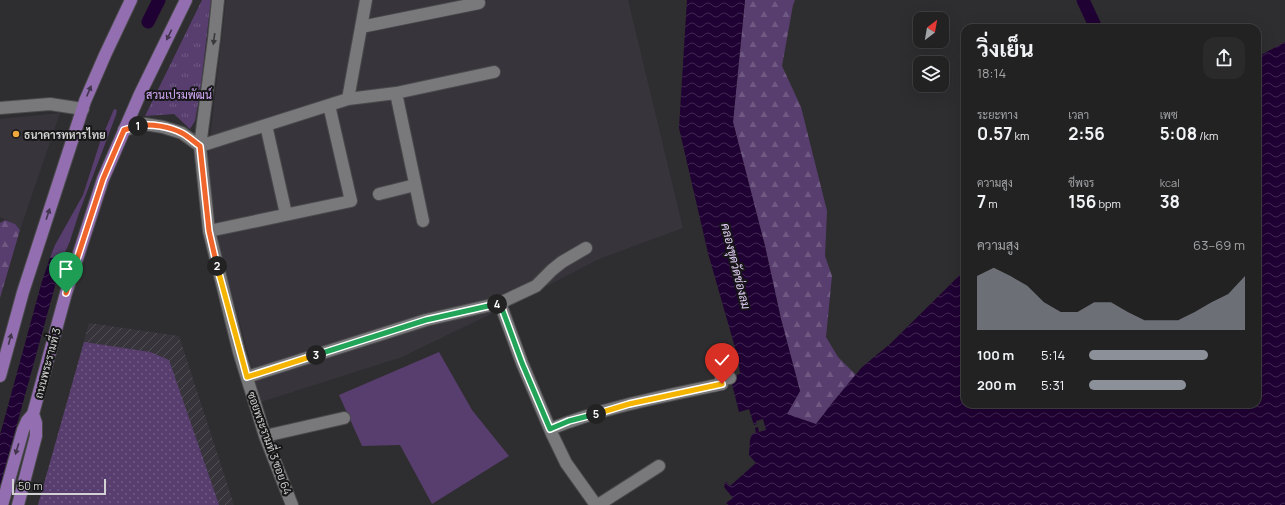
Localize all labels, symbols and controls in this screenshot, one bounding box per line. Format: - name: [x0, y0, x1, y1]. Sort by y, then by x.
- north arrow: [913, 12, 949, 48]
- map controls: [913, 12, 949, 92]
- one-way arrow: [166, 29, 172, 41]
- one-way arrow: [211, 33, 217, 45]
- text: วิ่งเย็น: [977, 34, 1034, 64]
- button: share: [1203, 37, 1245, 79]
- button: layers: [913, 56, 949, 92]
- text: 18:14: [977, 64, 1006, 82]
- one-way arrow: [86, 85, 93, 97]
- park label: สวนเปรมพัฒน์: [146, 87, 212, 102]
- text: ระยะทาง: [977, 107, 1018, 122]
- text: เวลา: [1068, 107, 1089, 122]
- text: เพซ: [1160, 107, 1178, 122]
- pin: 1: [128, 116, 148, 136]
- text: 1: [136, 118, 140, 133]
- text: 0.57: [977, 122, 1012, 145]
- text: 2:56: [1068, 122, 1105, 145]
- text: 5:08: [1160, 122, 1197, 145]
- place label: ธนาคารทหารไทย: [24, 127, 106, 142]
- text: km: [1012, 128, 1029, 143]
- text: /km: [1197, 128, 1218, 143]
- marker: ธนาคารทหารไทย: [11, 129, 21, 139]
- text: ความสูง: [977, 175, 1013, 190]
- text: ชีพจร: [1068, 175, 1094, 190]
- text: kcal: [1160, 175, 1180, 190]
- text: 7: [977, 190, 986, 213]
- text: 156: [1068, 190, 1096, 213]
- text: 38: [1160, 190, 1180, 213]
- text: m: [986, 196, 998, 211]
- text: bpm: [1096, 196, 1121, 211]
- one-way arrow: [46, 208, 52, 220]
- water label: คลองขุดวัดช่องลม: [716, 221, 755, 312]
- text: ความสูง: [977, 236, 1019, 254]
- text: 63–69 m: [1193, 236, 1245, 254]
- pin: [49, 252, 83, 293]
- pin: 2: [207, 256, 227, 276]
- icon: arrive: [55, 258, 77, 280]
- text: 2: [214, 258, 220, 273]
- pin: 4: [487, 294, 507, 314]
- text: 4: [494, 296, 500, 311]
- street label: ถนนพระรามที่ 3: [27, 325, 64, 400]
- one-way arrow: [8, 332, 14, 345]
- pin: [705, 343, 739, 384]
- pin: 3: [306, 345, 326, 365]
- text: 100 m: [977, 346, 1014, 364]
- text: 5:14: [1041, 346, 1065, 364]
- text: 3: [313, 347, 319, 362]
- icon: check: [711, 349, 733, 371]
- text: 200 m: [977, 376, 1016, 394]
- text: 5:31: [1041, 376, 1065, 394]
- street label: ซอยพระรามที่ 3 ซอย 64: [244, 388, 298, 497]
- pin: 5: [586, 404, 606, 424]
- text: 5: [593, 406, 599, 421]
- one-way arrow: [14, 443, 20, 455]
- scale bar: [12, 477, 106, 496]
- text: 50 m: [18, 478, 43, 493]

